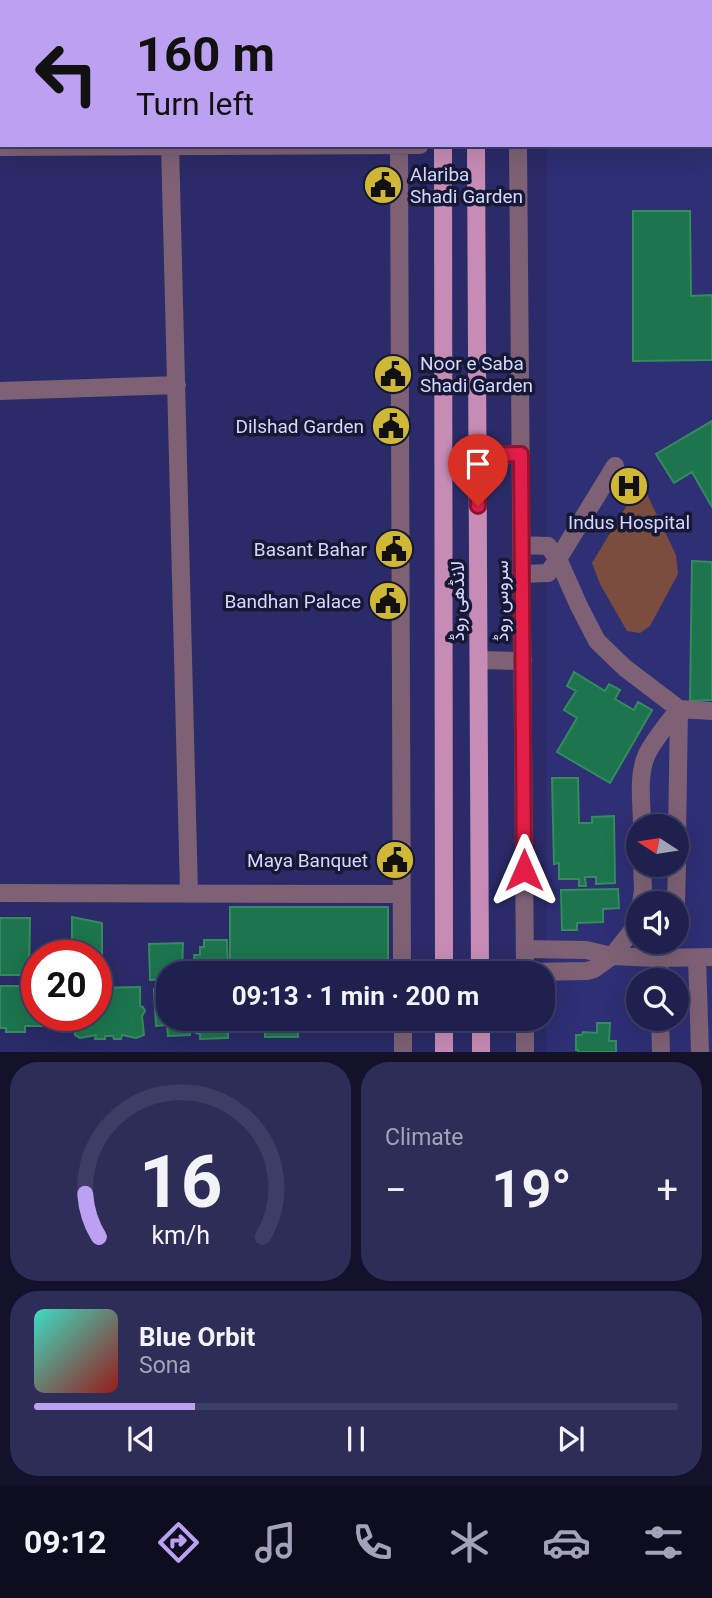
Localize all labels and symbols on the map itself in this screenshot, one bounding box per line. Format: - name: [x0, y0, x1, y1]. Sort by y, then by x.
- place label: Alariba Shadi Garden: [410, 163, 523, 208]
- public building icon: Alariba Shadi Garden: [362, 164, 404, 206]
- place label: Noor e Saba Shadi Garden: [420, 352, 533, 397]
- public building icon: Noor e Saba Shadi Garden: [372, 353, 414, 395]
- public building icon: Dilshad Garden: [370, 405, 412, 447]
- place label: Dilshad Garden: [235, 415, 364, 438]
- pin: [448, 434, 508, 506]
- hospital icon: Indus Hospital: [608, 465, 650, 507]
- place label: Indus Hospital: [568, 511, 690, 534]
- public building icon: Basant Bahar: [373, 528, 415, 570]
- place label: Basant Bahar: [254, 538, 368, 561]
- street label: سروس روڈ: [490, 560, 513, 642]
- street label: لانڈھی روڈ: [446, 561, 469, 641]
- public building icon: Bandhan Palace: [367, 580, 409, 622]
- place label: Bandhan Palace: [224, 590, 361, 613]
- north arrow: [626, 814, 690, 877]
- position arrow: [487, 833, 561, 907]
- public building icon: Maya Banquet: [374, 839, 416, 881]
- place label: Maya Banquet: [247, 849, 368, 872]
- speed limit sign: 20: [21, 940, 112, 1031]

